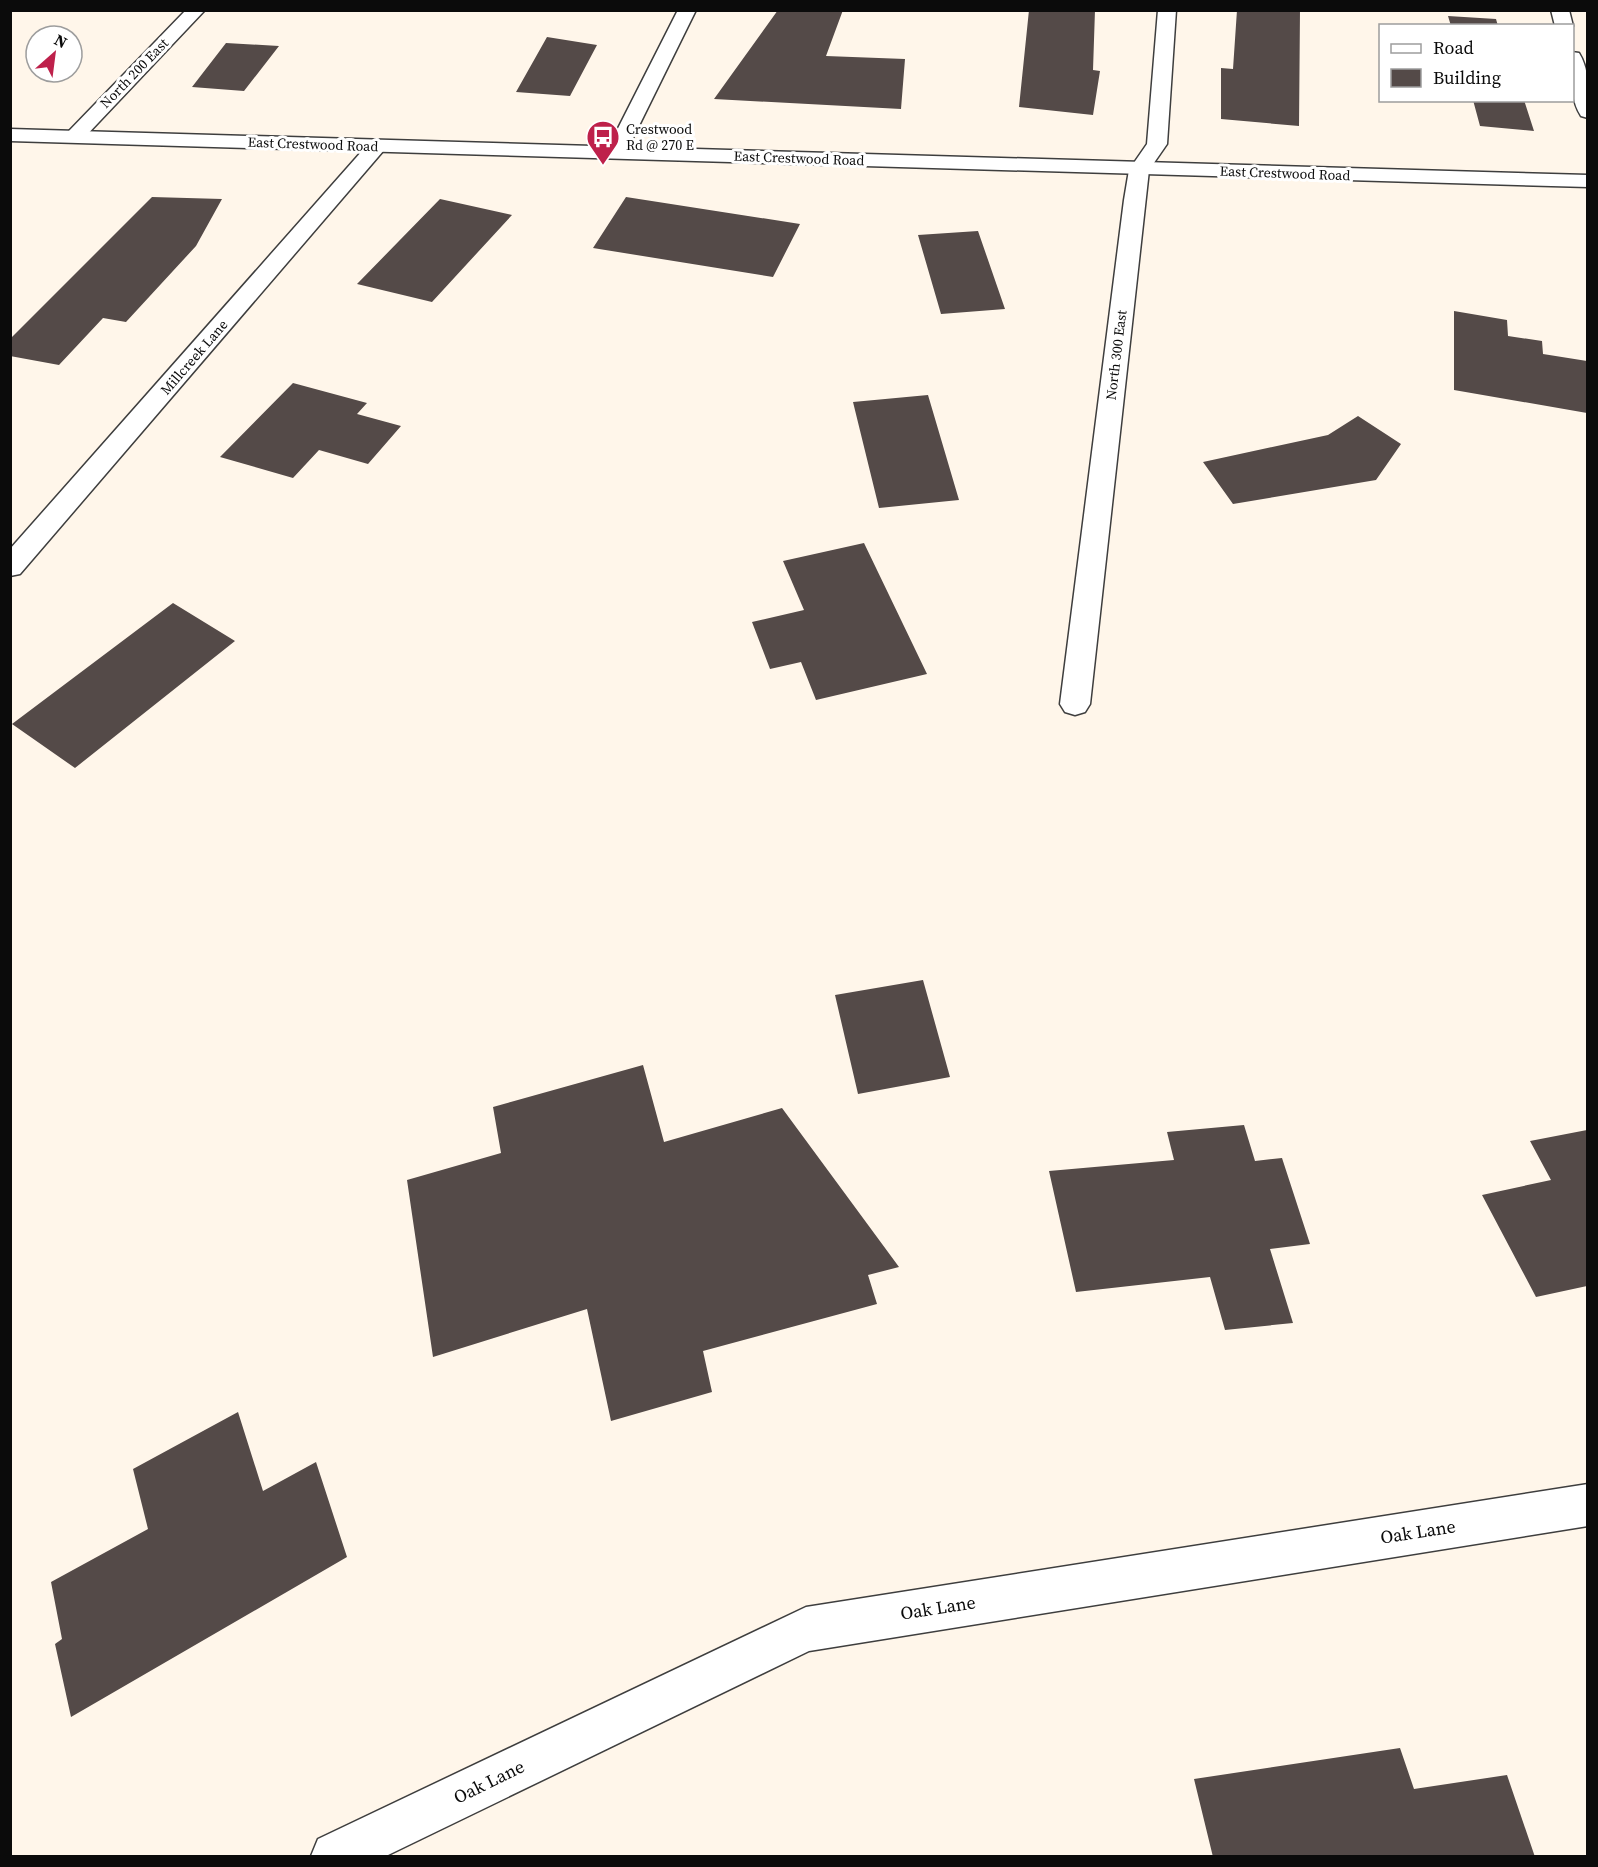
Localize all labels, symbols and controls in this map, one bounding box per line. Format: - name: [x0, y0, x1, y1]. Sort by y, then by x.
- north arrow: [24, 24, 84, 84]
- legend: [1379, 24, 1574, 102]
- text: N: [51, 28, 72, 53]
- street label: North 200 East: [95, 33, 173, 113]
- text: Road: [1433, 35, 1474, 60]
- text: Building: [1433, 65, 1501, 90]
- bus stop icon: Crestwood Rd @ 270 E: [585, 119, 621, 166]
- place label: Crestwood Rd @ 270 E: [626, 119, 694, 155]
- street label: East Crestwood Road: [247, 132, 379, 156]
- street label: East Crestwood Road: [733, 146, 865, 170]
- street label: East Crestwood Road: [1219, 161, 1351, 185]
- street label: North 300 East: [1101, 308, 1132, 401]
- street label: Millcreek Lane: [156, 315, 232, 399]
- street label: Oak Lane: [1379, 1513, 1457, 1550]
- street label: Oak Lane: [899, 1589, 977, 1626]
- street label: Oak Lane: [449, 1754, 528, 1809]

